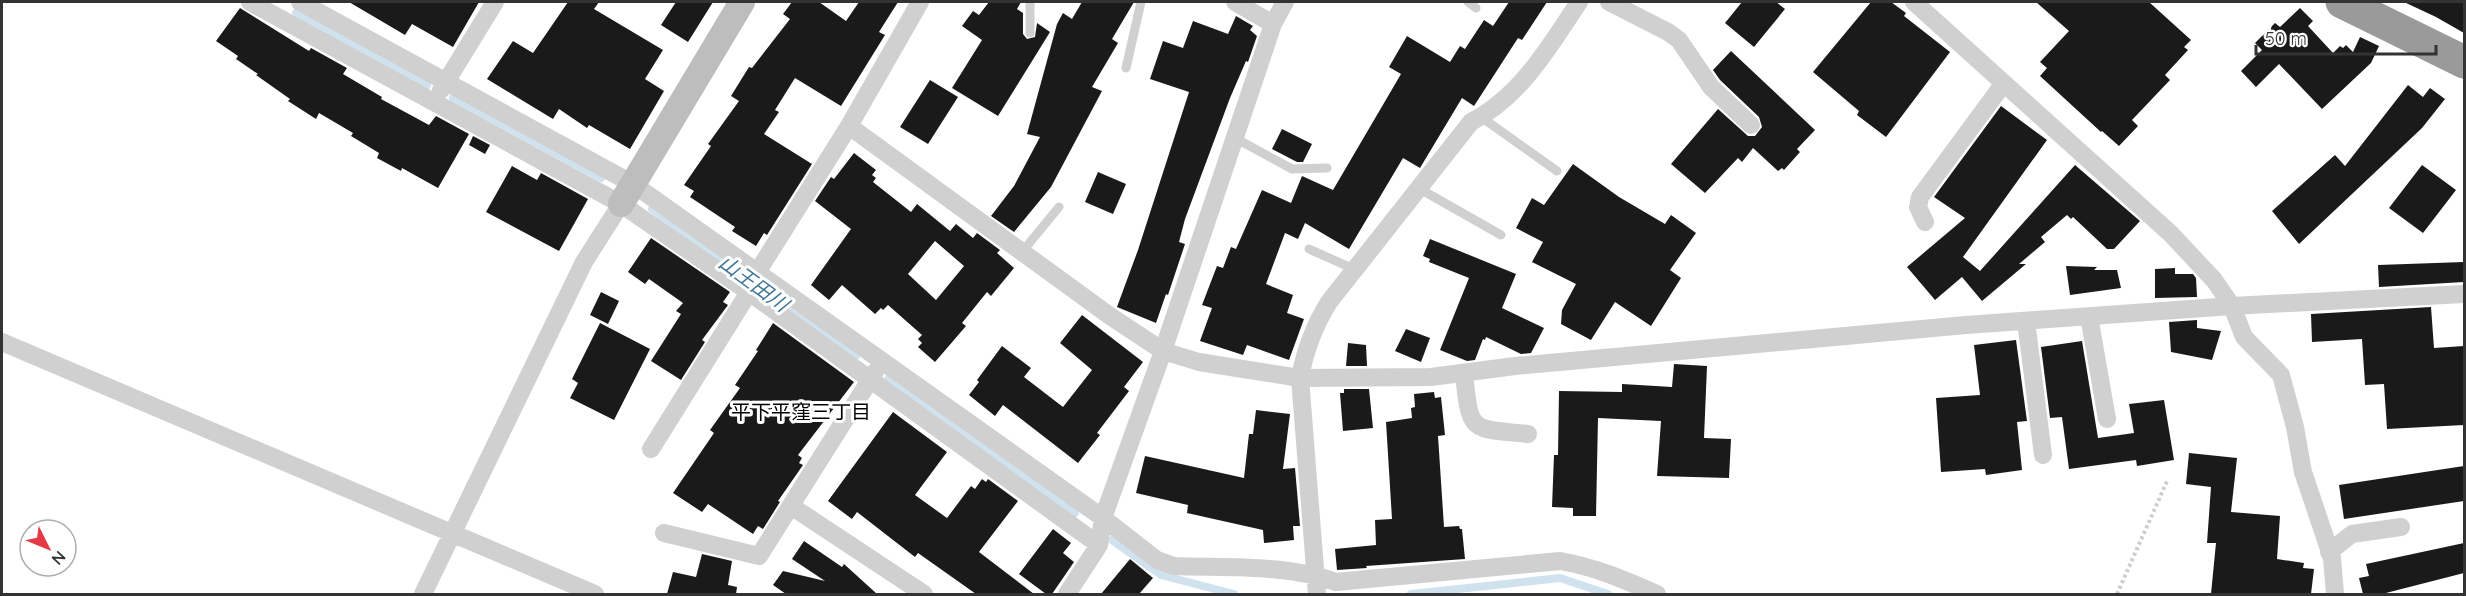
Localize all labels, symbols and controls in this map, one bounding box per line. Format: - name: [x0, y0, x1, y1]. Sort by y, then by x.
- scale bar: [2256, 18, 2436, 56]
- text: 50 m: [2265, 27, 2307, 50]
- water label: 山王田川: [714, 249, 795, 318]
- district label: 平下平窪三丁目: [731, 399, 871, 424]
- north arrow: [18, 518, 78, 578]
- text: N: [48, 547, 70, 569]

